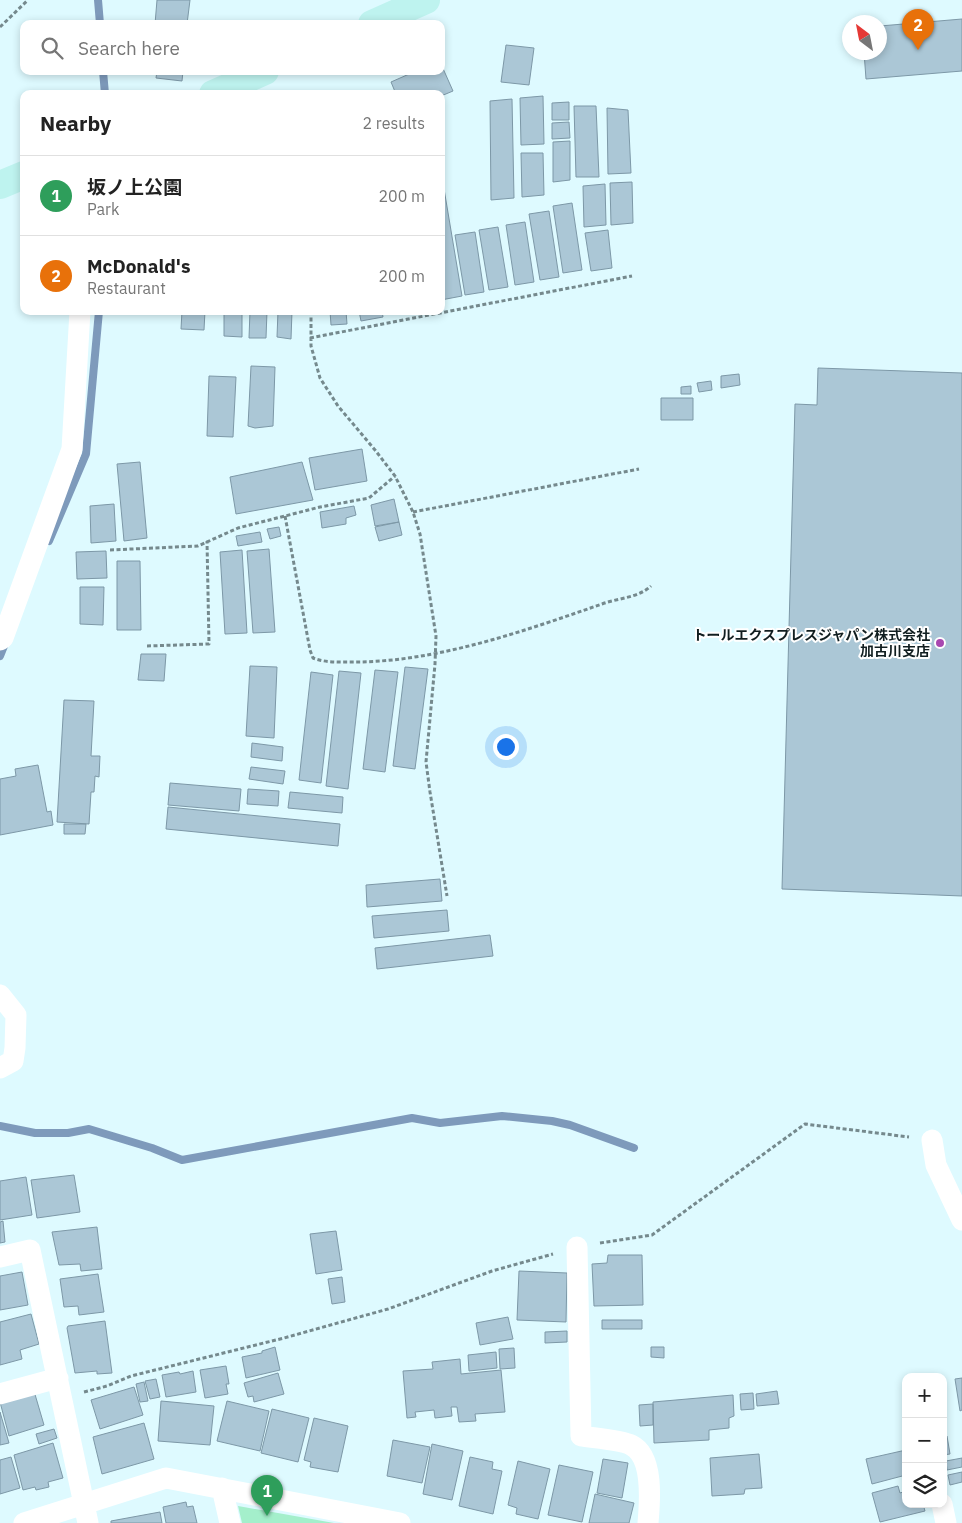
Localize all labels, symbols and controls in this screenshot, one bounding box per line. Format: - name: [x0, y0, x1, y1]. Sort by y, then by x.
- pin: 2: [902, 9, 934, 50]
- north arrow: [842, 15, 887, 60]
- search box: [20, 20, 445, 75]
- icon: search: [38, 34, 66, 62]
- text: Search here: [78, 36, 180, 60]
- text: Nearby: [40, 109, 111, 137]
- text: 2 results: [362, 113, 425, 133]
- text: 坂ノ上公園: [87, 175, 182, 199]
- text: 1: [51, 186, 61, 206]
- text: 200 m: [378, 186, 425, 206]
- text: Park: [87, 199, 119, 219]
- text: McDonald's: [87, 254, 190, 278]
- text: 2: [51, 266, 61, 286]
- text: 200 m: [378, 266, 425, 286]
- text: Restaurant: [87, 278, 166, 298]
- place label: トールエクスプレスジャパン株式会社 加古川支店: [692, 626, 930, 660]
- marker: トールエクスプレスジャパン株式会社 加古川支店: [934, 637, 946, 649]
- your location: [493, 734, 519, 760]
- map controls: [902, 1373, 947, 1508]
- button: +: [902, 1373, 947, 1418]
- button: −: [902, 1418, 947, 1463]
- button: layers: [902, 1463, 947, 1508]
- pin: 1: [251, 1475, 283, 1516]

